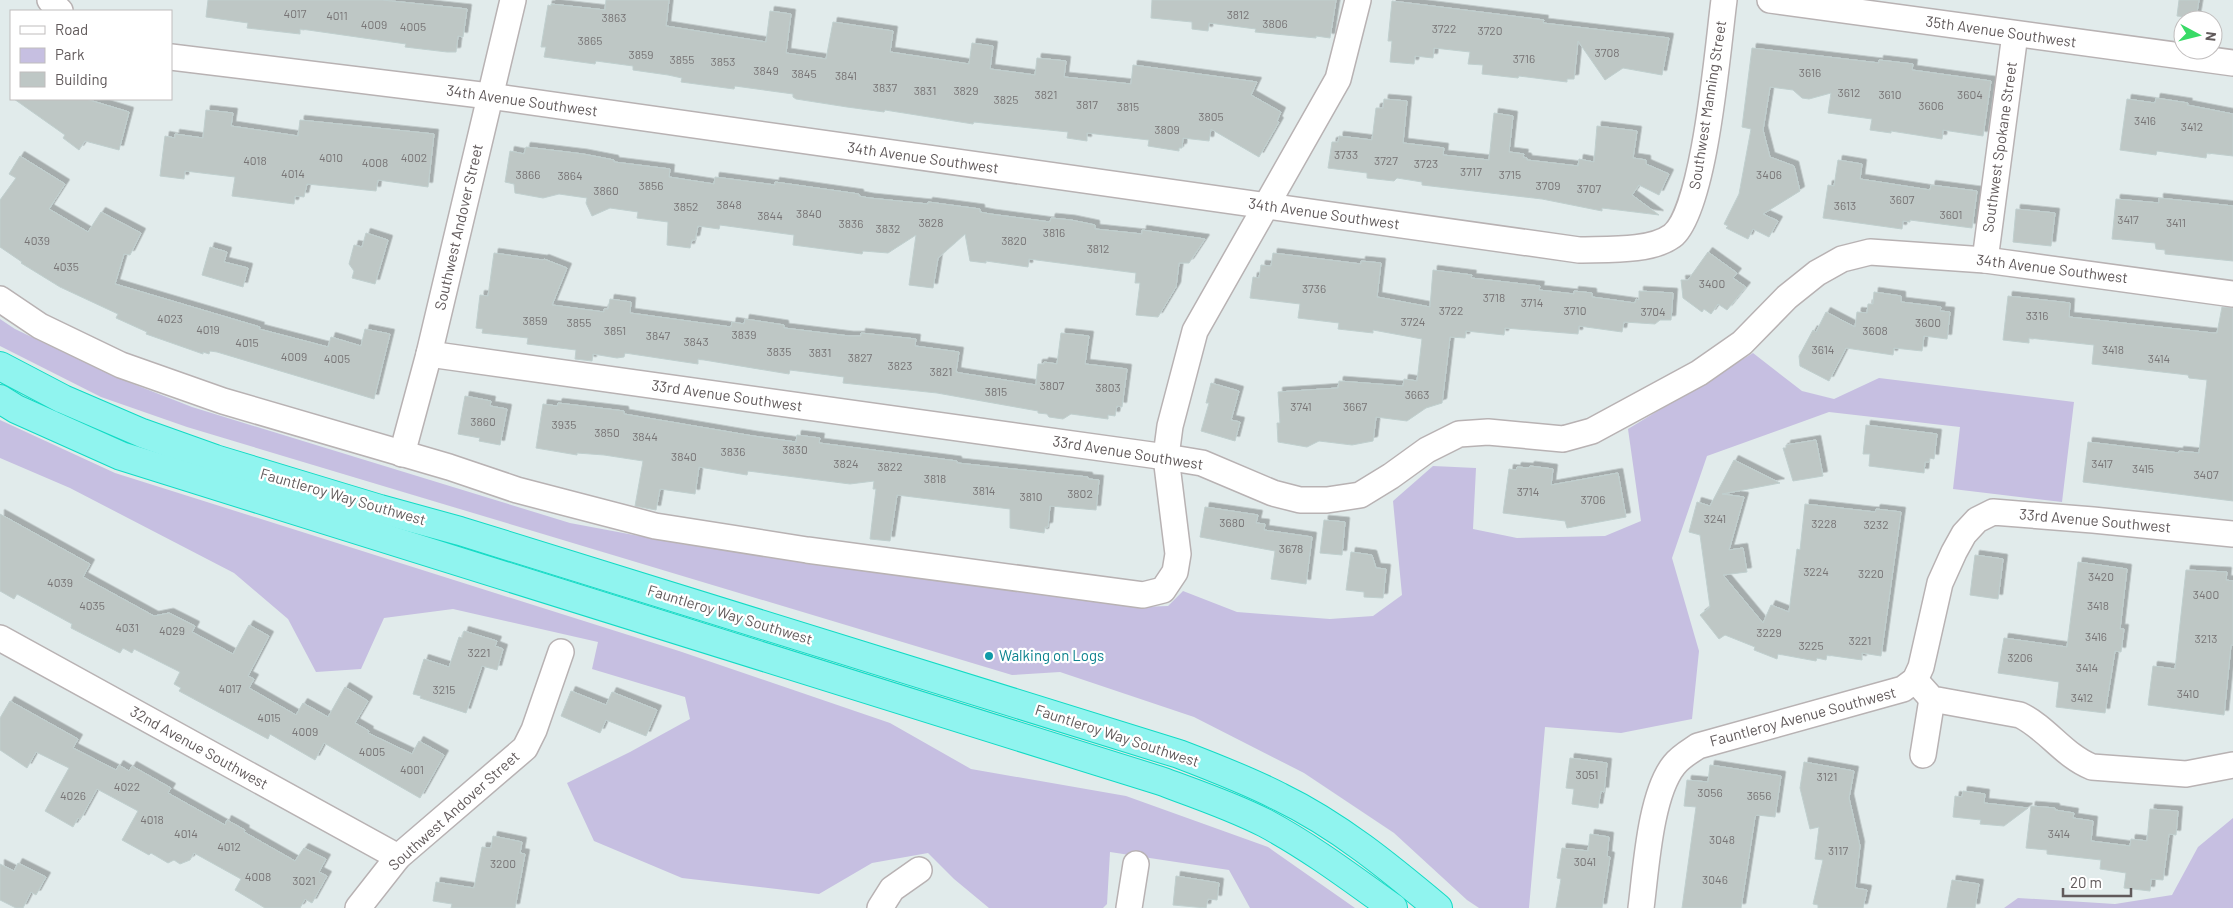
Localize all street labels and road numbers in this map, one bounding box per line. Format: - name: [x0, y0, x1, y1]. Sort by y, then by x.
- street label: 35th Avenue Southwest: [1925, 12, 2078, 51]
- street label: Southwest Manning Street: [1685, 19, 1729, 191]
- street label: Southwest Spokane Street: [1978, 60, 2020, 234]
- street label: 34th Avenue Southwest: [445, 80, 599, 120]
- street label: 34th Avenue Southwest: [846, 137, 1000, 177]
- street label: Southwest Andover Street: [430, 142, 486, 312]
- street label: 34th Avenue Southwest: [1247, 193, 1401, 233]
- street label: 34th Avenue Southwest: [1975, 250, 2129, 286]
- street label: 33rd Avenue Southwest: [651, 376, 804, 415]
- street label: 33rd Avenue Southwest: [1052, 431, 1205, 473]
- street label: Fauntleroy Way Southwest: [258, 464, 428, 528]
- street label: 33rd Avenue Southwest: [2019, 504, 2172, 536]
- street label: Fauntleroy Way Southwest: [646, 580, 815, 648]
- street label: Fauntleroy Avenue Southwest: [1708, 682, 1898, 750]
- street label: Fauntleroy Way Southwest: [1033, 700, 1202, 770]
- street label: 32nd Avenue Southwest: [127, 702, 272, 793]
- street label: Southwest Andover Street: [384, 747, 522, 874]

